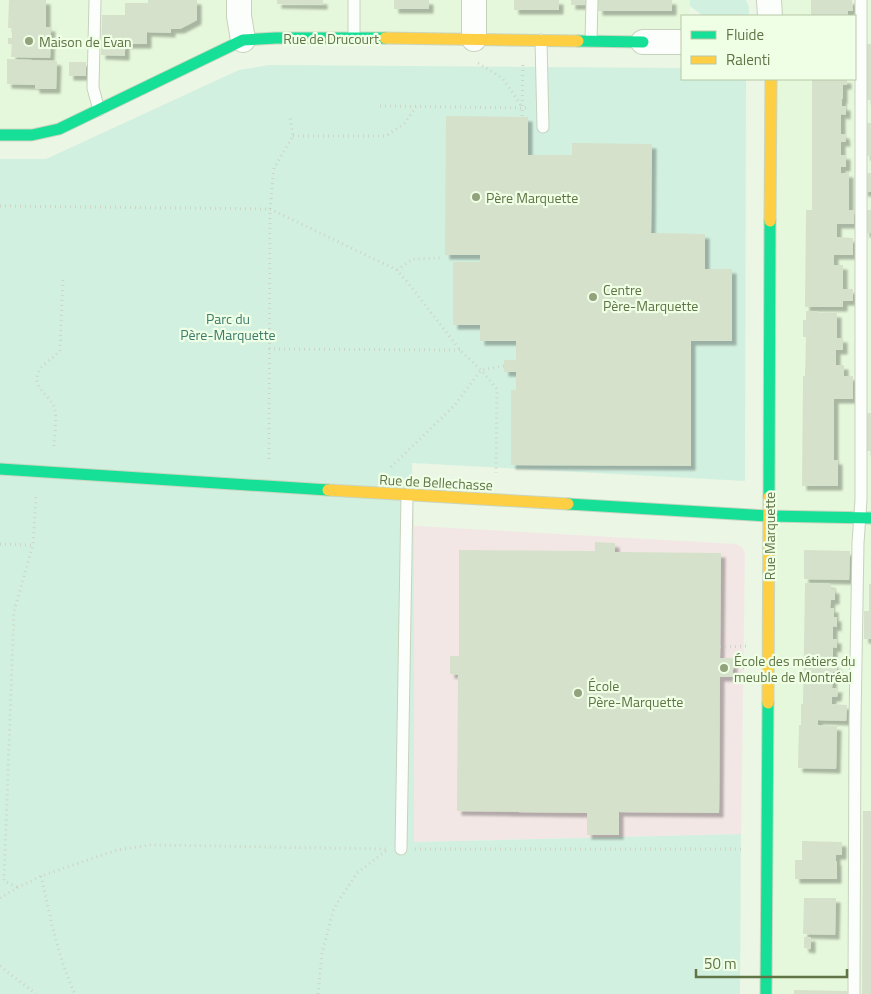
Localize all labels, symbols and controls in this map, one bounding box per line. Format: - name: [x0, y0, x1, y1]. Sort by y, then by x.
- legend: [681, 15, 856, 80]
- text: Fluide: [726, 23, 764, 46]
- street label: Rue de Drucourt: [283, 28, 379, 49]
- place label: Maison de Evan: [39, 31, 132, 52]
- marker: Maison de Evan: [23, 35, 35, 47]
- text: Ralenti: [726, 48, 770, 71]
- place label: Père Marquette: [486, 187, 578, 208]
- marker: Père Marquette: [470, 191, 482, 203]
- place label: Centre Père-Marquette: [603, 279, 698, 316]
- marker: Centre Père-Marquette: [587, 291, 599, 303]
- park label: Parc du Père-Marquette: [180, 308, 276, 345]
- street label: Rue de Bellechasse: [379, 469, 493, 495]
- street label: Rue Marquette: [759, 492, 780, 580]
- place label: École des métiers du meuble de Montréal: [734, 650, 856, 687]
- marker: École des métiers du meuble de Montréal: [718, 662, 730, 674]
- place label: École Père-Marquette: [588, 675, 683, 712]
- marker: École Père-Marquette: [572, 687, 584, 699]
- scale bar: [696, 946, 847, 978]
- text: 50 m: [704, 952, 737, 975]

